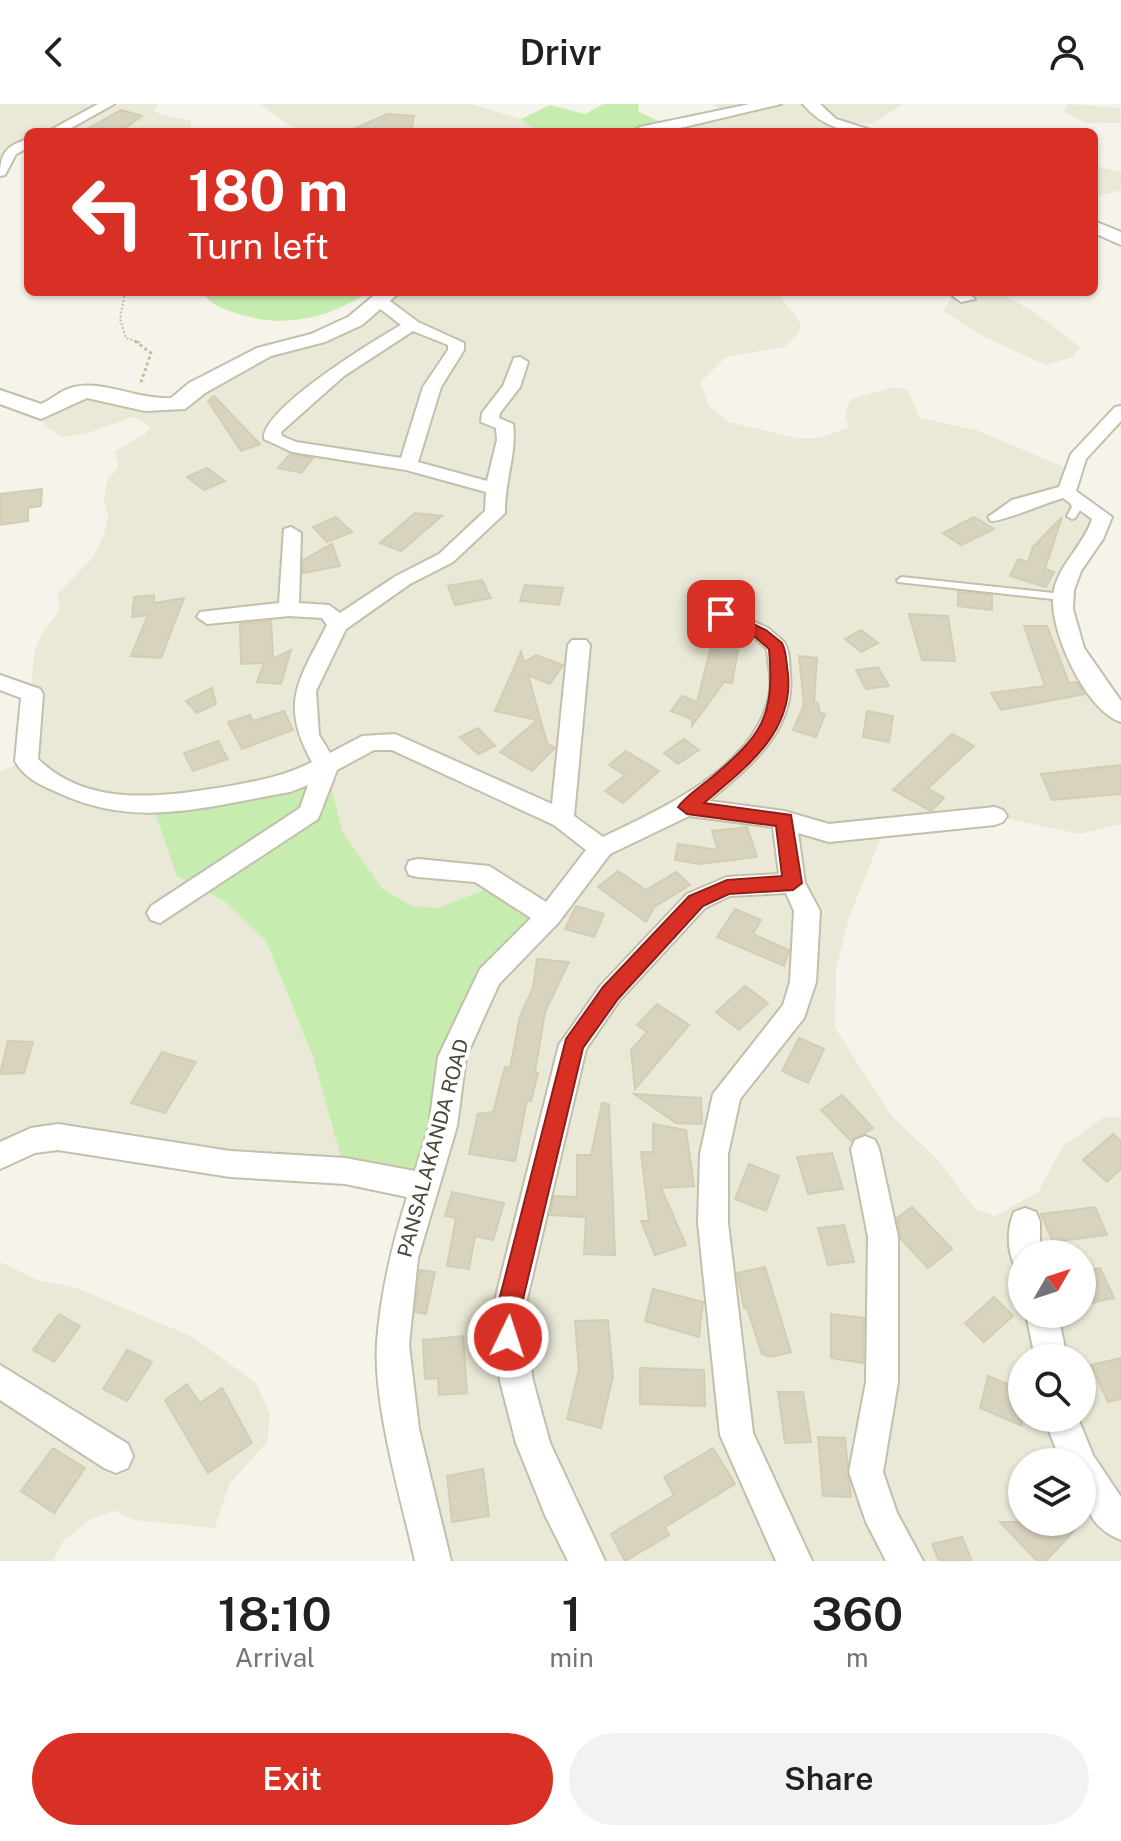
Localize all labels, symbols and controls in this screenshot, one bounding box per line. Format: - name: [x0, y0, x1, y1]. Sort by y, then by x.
- icon: back: [32, 30, 76, 74]
- icon: person: [1045, 30, 1089, 74]
- text: Drivr: [519, 31, 602, 73]
- text: 180 m: [188, 158, 348, 224]
- icon: left: [56, 160, 160, 264]
- text: Turn left: [188, 225, 329, 267]
- pin: [687, 580, 755, 648]
- icon: arrive: [699, 592, 743, 636]
- street label: PANSALAKANDA ROAD: [392, 1036, 474, 1260]
- north arrow: [1008, 1240, 1096, 1328]
- map controls: [1008, 1240, 1096, 1536]
- position arrow: [466, 1295, 550, 1379]
- button: search: [1008, 1344, 1096, 1432]
- button: layers: [1008, 1448, 1096, 1536]
- text: 18:10: [218, 1585, 332, 1642]
- text: 1: [562, 1585, 582, 1642]
- text: 360: [811, 1585, 903, 1642]
- text: Arrival: [235, 1642, 315, 1673]
- text: min: [550, 1642, 594, 1673]
- text: m: [846, 1642, 869, 1673]
- button: Exit: [32, 1733, 553, 1825]
- button: Share: [569, 1733, 1089, 1825]

